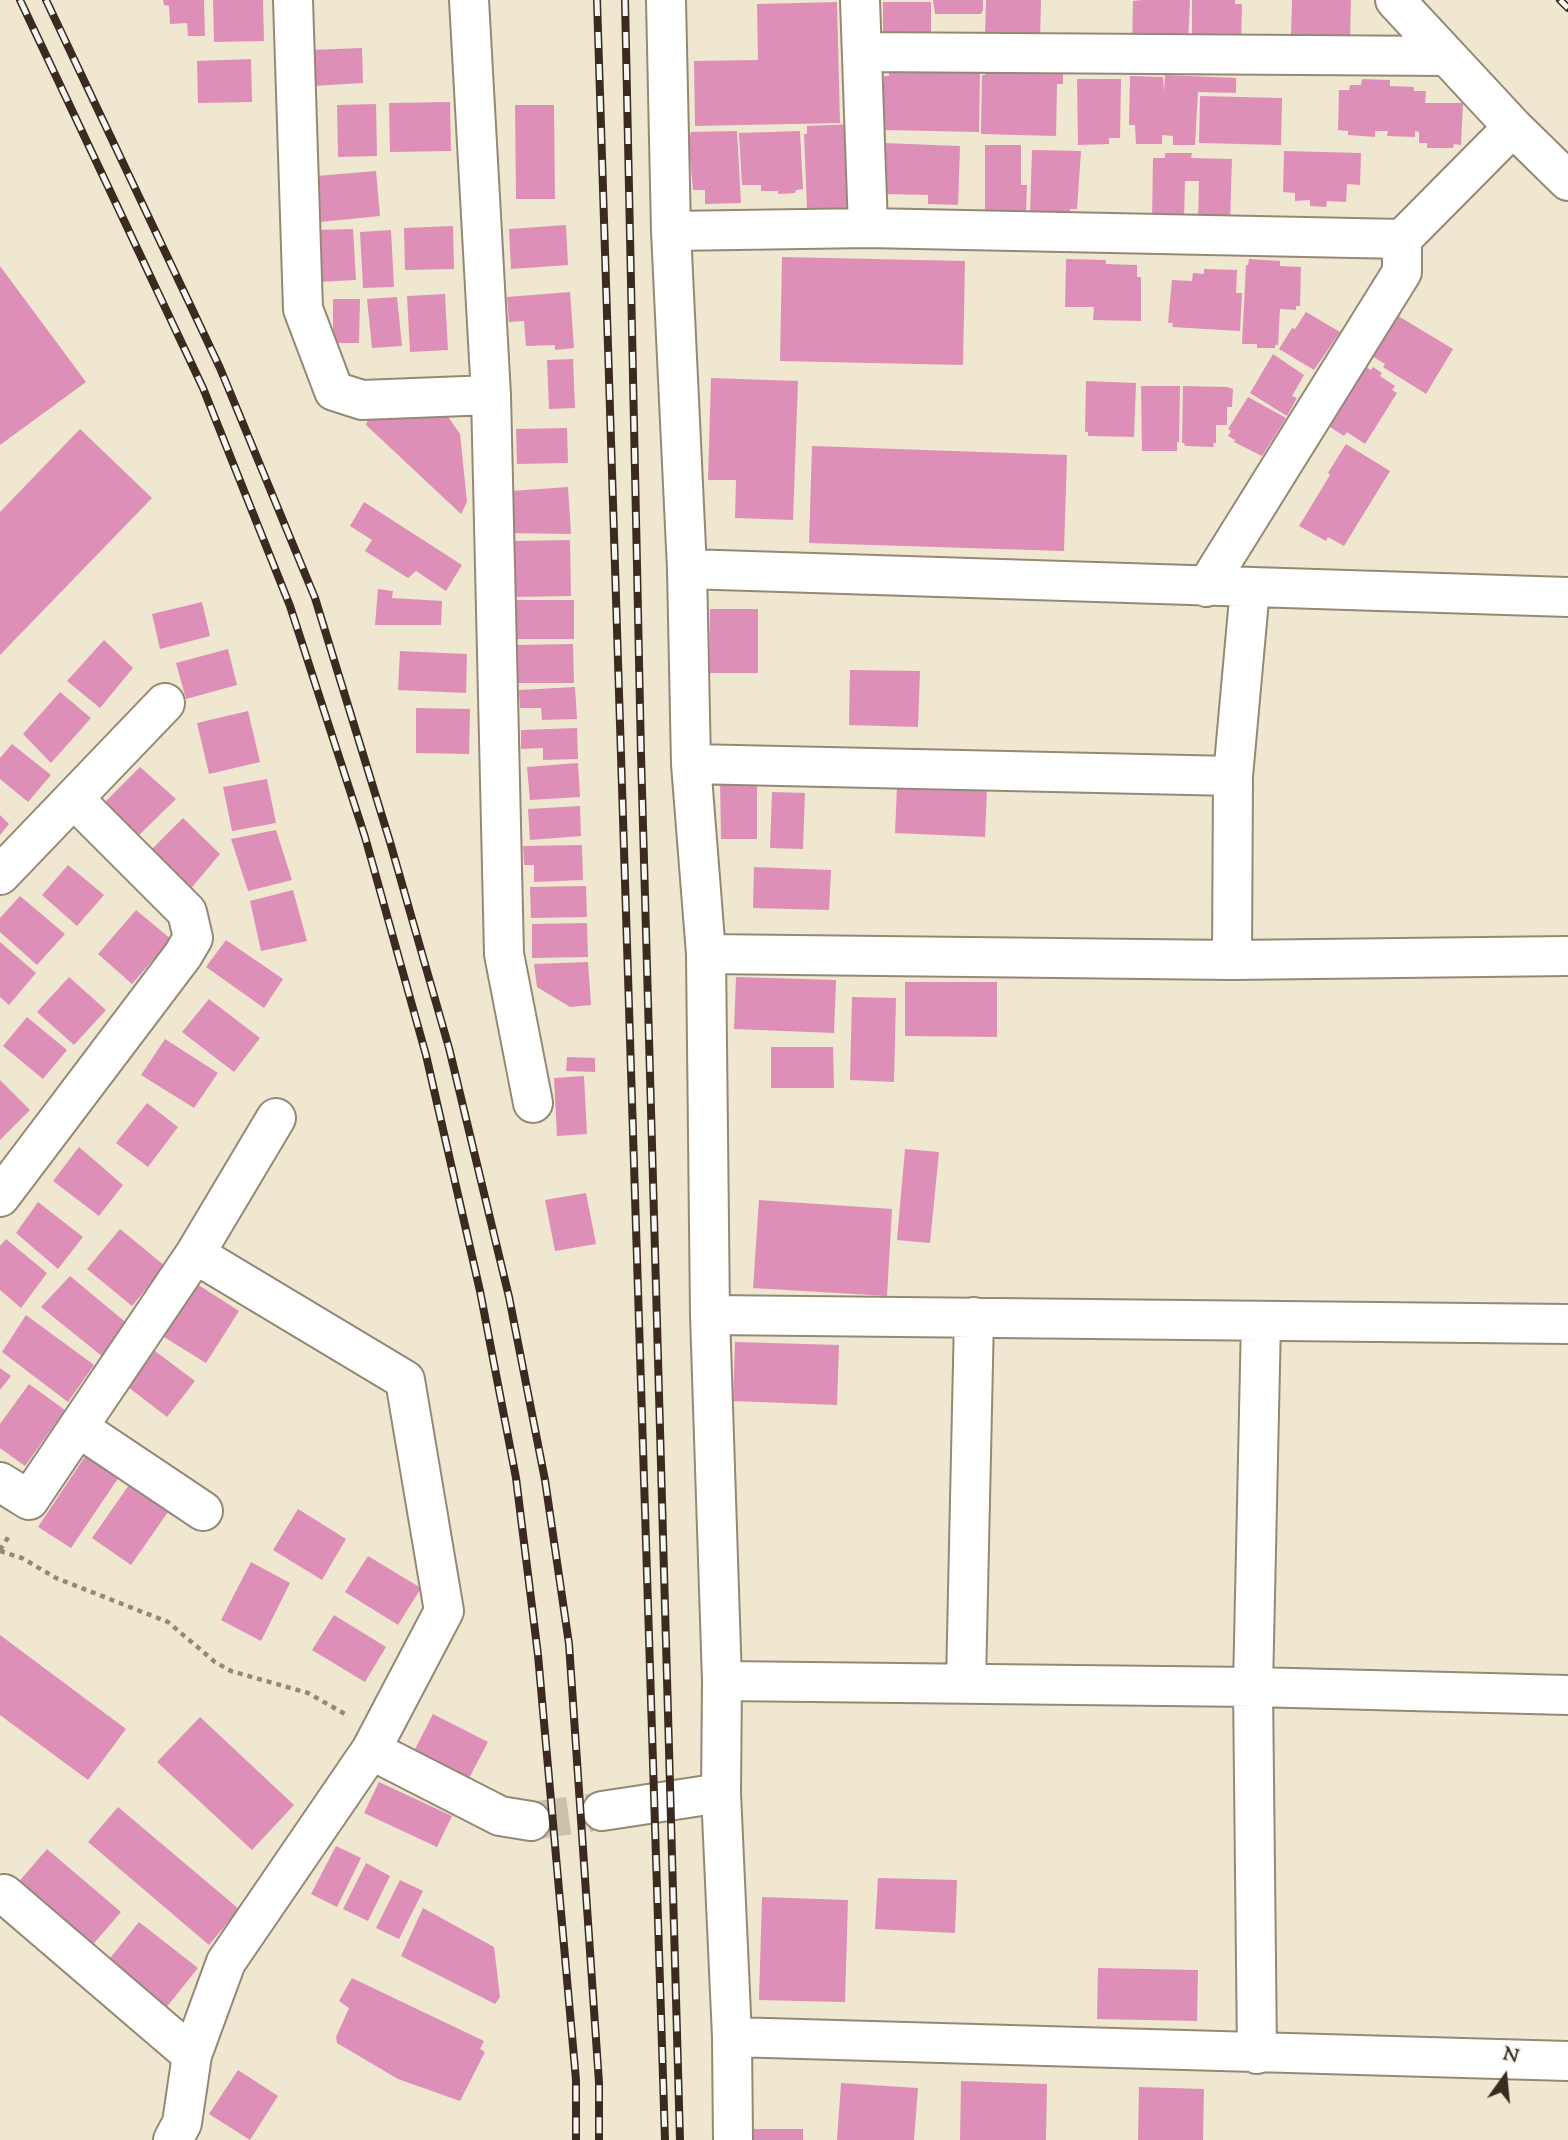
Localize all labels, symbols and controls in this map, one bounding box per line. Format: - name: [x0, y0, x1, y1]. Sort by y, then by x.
- text: N: [1500, 2041, 1521, 2071]
- north arrow: [1470, 2042, 1540, 2112]

